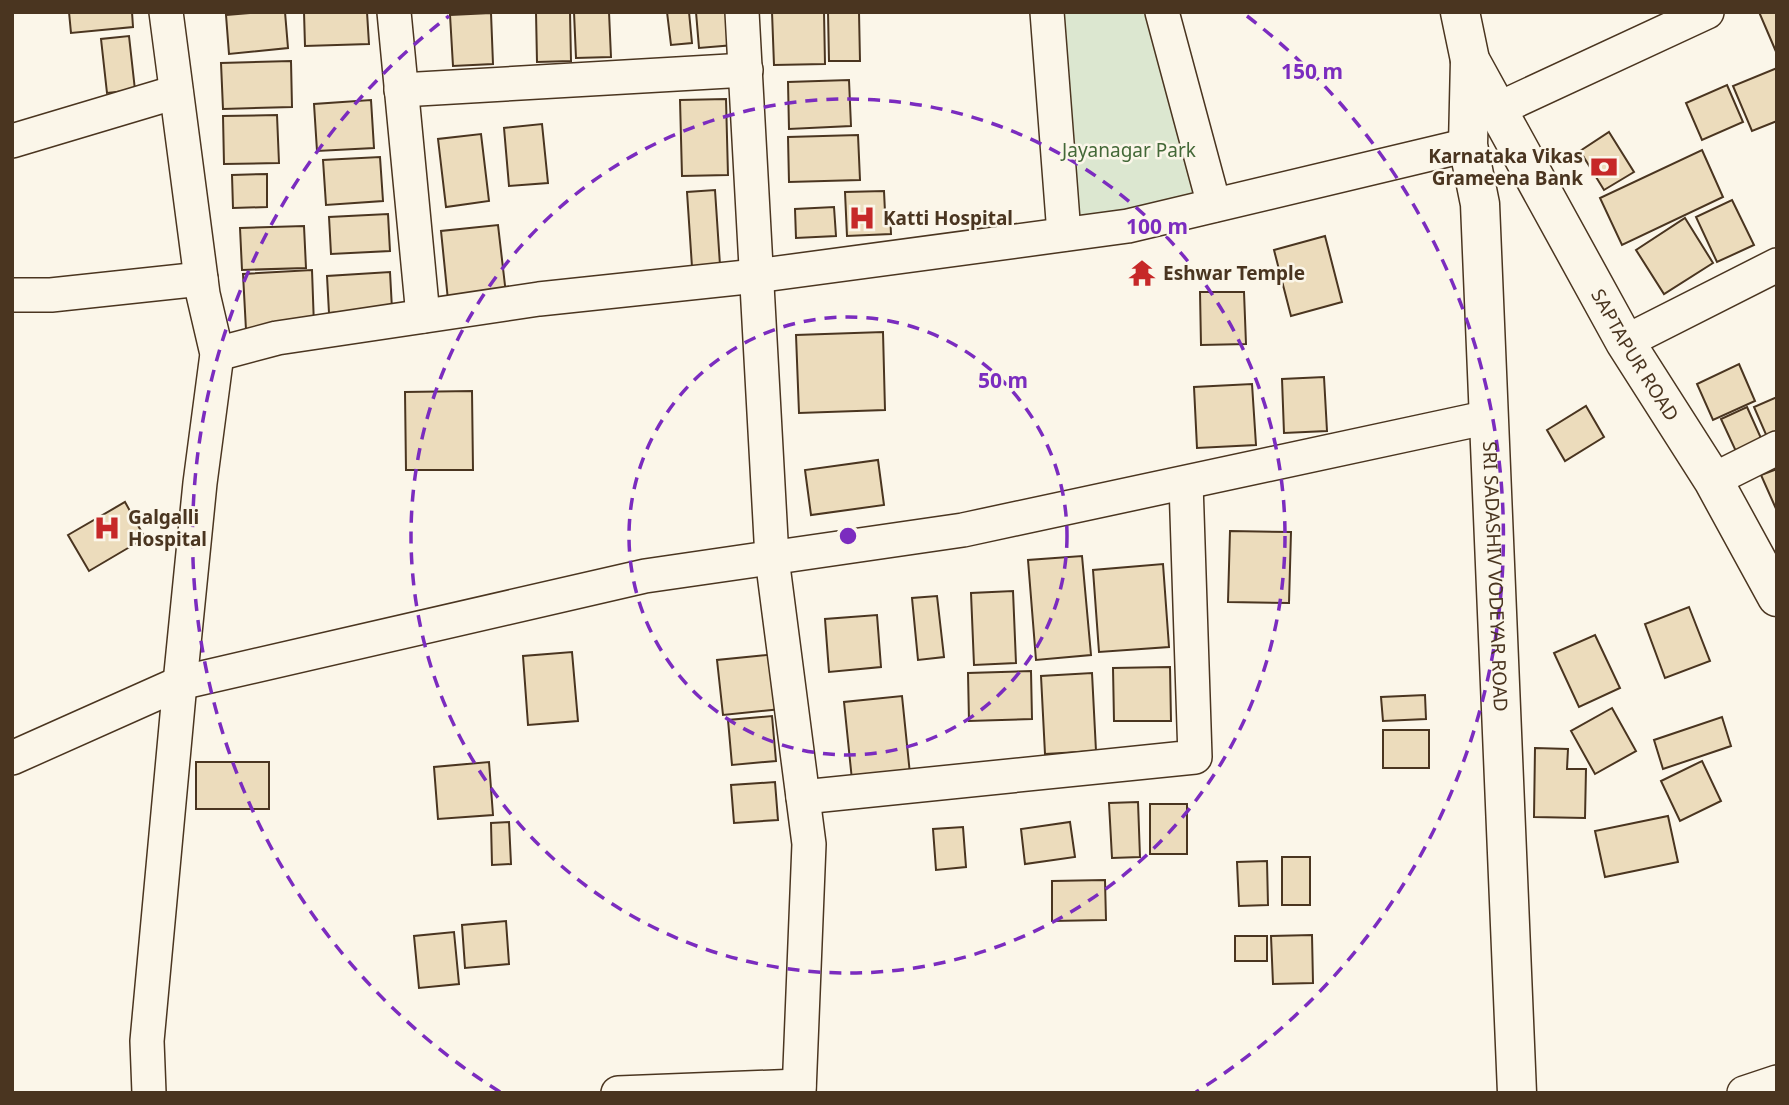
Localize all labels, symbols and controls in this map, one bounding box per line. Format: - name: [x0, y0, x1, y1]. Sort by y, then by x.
- text: 150 m: [1281, 57, 1343, 85]
- park label: Jayanagar Park: [1060, 137, 1196, 163]
- place label: Karnataka Vikas Grameena Bank: [1428, 143, 1583, 191]
- bank icon: Karnataka Vikas Grameena Bank: [1589, 152, 1619, 182]
- hospital icon: Katti Hospital: [847, 203, 877, 233]
- place label: Katti Hospital: [883, 205, 1013, 231]
- text: 100 m: [1126, 212, 1188, 240]
- temple icon: Eshwar Temple: [1127, 258, 1157, 288]
- place label: Eshwar Temple: [1163, 260, 1305, 286]
- street label: SAPTAPUR ROAD: [1585, 284, 1685, 426]
- text: 50 m: [978, 366, 1028, 394]
- street label: SRI SADASHIV VODEYAR ROAD: [1477, 441, 1514, 712]
- place label: Galgalli Hospital: [128, 504, 207, 552]
- hospital icon: Galgalli Hospital: [92, 513, 122, 543]
- centre of rings: [836, 524, 860, 548]

